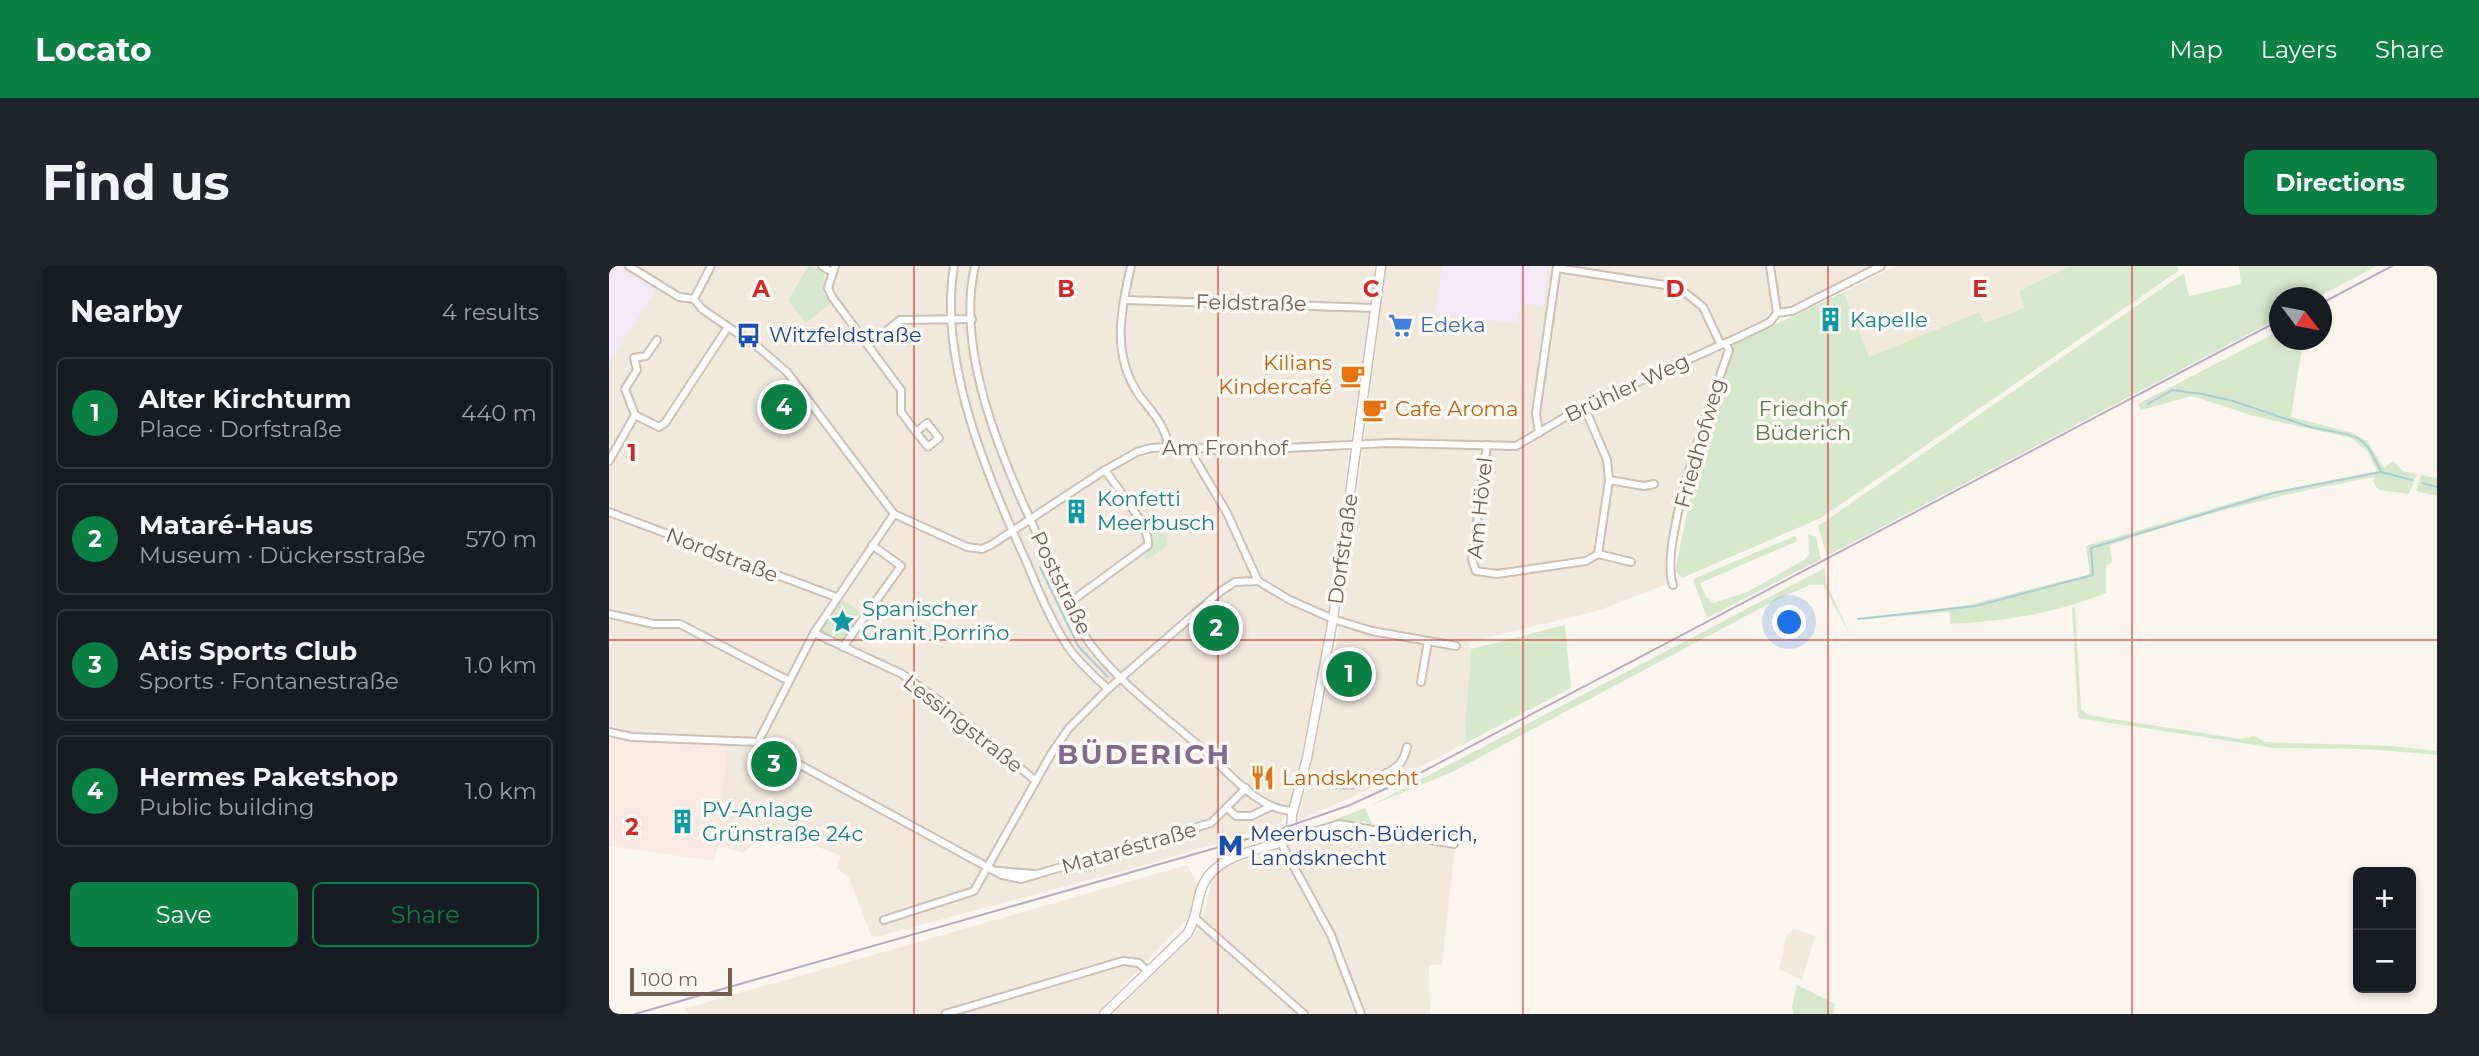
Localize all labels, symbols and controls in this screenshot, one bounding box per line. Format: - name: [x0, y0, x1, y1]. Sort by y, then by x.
- text: Locato: [35, 29, 152, 69]
- text: Map: [2169, 35, 2223, 64]
- text: Layers: [2261, 35, 2337, 64]
- text: Share: [2375, 35, 2444, 64]
- button: Directions: [2244, 150, 2437, 215]
- text: Find us: [42, 153, 230, 212]
- text: A: [751, 275, 770, 303]
- text: B: [1057, 275, 1075, 303]
- text: C: [1363, 275, 1380, 303]
- text: D: [1666, 275, 1685, 303]
- text: E: [1972, 275, 1988, 303]
- north arrow: [2269, 287, 2332, 350]
- street label: Feldstraße: [1195, 289, 1307, 316]
- text: Nearby: [70, 293, 182, 330]
- text: 4 results: [442, 298, 539, 326]
- building icon: Kapelle: [1816, 306, 1844, 334]
- place label: Kapelle: [1850, 307, 1928, 332]
- supermarket icon: Edeka: [1386, 311, 1414, 339]
- place label: Edeka: [1420, 312, 1486, 337]
- bus stop icon: Witzfeldstraße: [735, 321, 763, 349]
- place label: Witzfeldstraße: [769, 322, 922, 347]
- street label: Brühler Weg: [1561, 348, 1693, 427]
- place label: Kilians Kindercafé: [1218, 350, 1332, 399]
- cafe icon: Kilians Kindercafé: [1338, 361, 1366, 389]
- street label: Friedhofweg: [1669, 375, 1730, 511]
- pin: 4: [761, 381, 807, 433]
- text: Alter Kirchturm: [139, 383, 351, 415]
- cafe icon: Cafe Aroma: [1361, 395, 1389, 423]
- place label: Cafe Aroma: [1395, 396, 1518, 421]
- park label: Friedhof Büderich: [1755, 396, 1851, 445]
- text: 1: [90, 399, 100, 427]
- text: 440 m: [461, 399, 537, 427]
- text: Place · Dorfstraße: [139, 415, 342, 443]
- street label: Am Fronhof: [1162, 435, 1289, 460]
- text: 1: [627, 439, 637, 467]
- street label: Am Hövel: [1462, 456, 1497, 560]
- place label: Konfetti Meerbusch: [1097, 486, 1215, 535]
- street label: Dorfstraße: [1322, 492, 1363, 606]
- building icon: Konfetti Meerbusch: [1063, 497, 1091, 525]
- text: Mataré-Haus: [139, 509, 313, 541]
- street label: Nordstraße: [663, 522, 782, 587]
- text: 2: [88, 525, 102, 553]
- text: 570 m: [466, 525, 537, 553]
- street label: Poststraße: [1026, 527, 1097, 639]
- text: Museum · Dückersstraße: [139, 541, 426, 569]
- place label: Spanischer Granit Porriño: [862, 596, 1009, 645]
- pin: 2: [1193, 602, 1239, 654]
- your location: [1772, 605, 1806, 639]
- place icon: Spanischer Granit Porriño: [828, 607, 856, 635]
- text: Atis Sports Club: [139, 635, 357, 667]
- pin: 1: [1326, 648, 1372, 700]
- text: 3: [88, 651, 102, 679]
- text: 1.0 km: [465, 651, 537, 679]
- text: Sports · Fontanestraße: [139, 667, 399, 695]
- street label: Lessingstraße: [898, 669, 1028, 778]
- district label: BÜDERICH: [1057, 737, 1231, 771]
- pin: 3: [751, 738, 797, 790]
- text: Hermes Paketshop: [139, 761, 398, 793]
- restaurant icon: Landsknecht: [1248, 764, 1276, 792]
- place label: Landsknecht: [1282, 765, 1419, 790]
- text: 4: [87, 777, 103, 805]
- text: 1.0 km: [465, 777, 537, 805]
- text: Public building: [139, 793, 314, 821]
- place label: PV-Anlage Grünstraße 24c: [702, 797, 863, 846]
- building icon: PV-Anlage Grünstraße 24c: [668, 808, 696, 836]
- text: 2: [625, 813, 639, 841]
- street label: Mataréstraße: [1058, 816, 1199, 879]
- place label: Meerbusch-Büderich, Landsknecht: [1250, 821, 1477, 870]
- metro station icon: Meerbusch-Büderich, Landsknecht: [1216, 832, 1244, 860]
- map controls: [2353, 867, 2416, 993]
- button: +: [2353, 867, 2416, 930]
- button: Save: [70, 882, 298, 947]
- button: Share: [312, 882, 539, 947]
- button: −: [2353, 930, 2416, 993]
- scale bar: [630, 965, 731, 997]
- text: 100 m: [641, 968, 698, 991]

